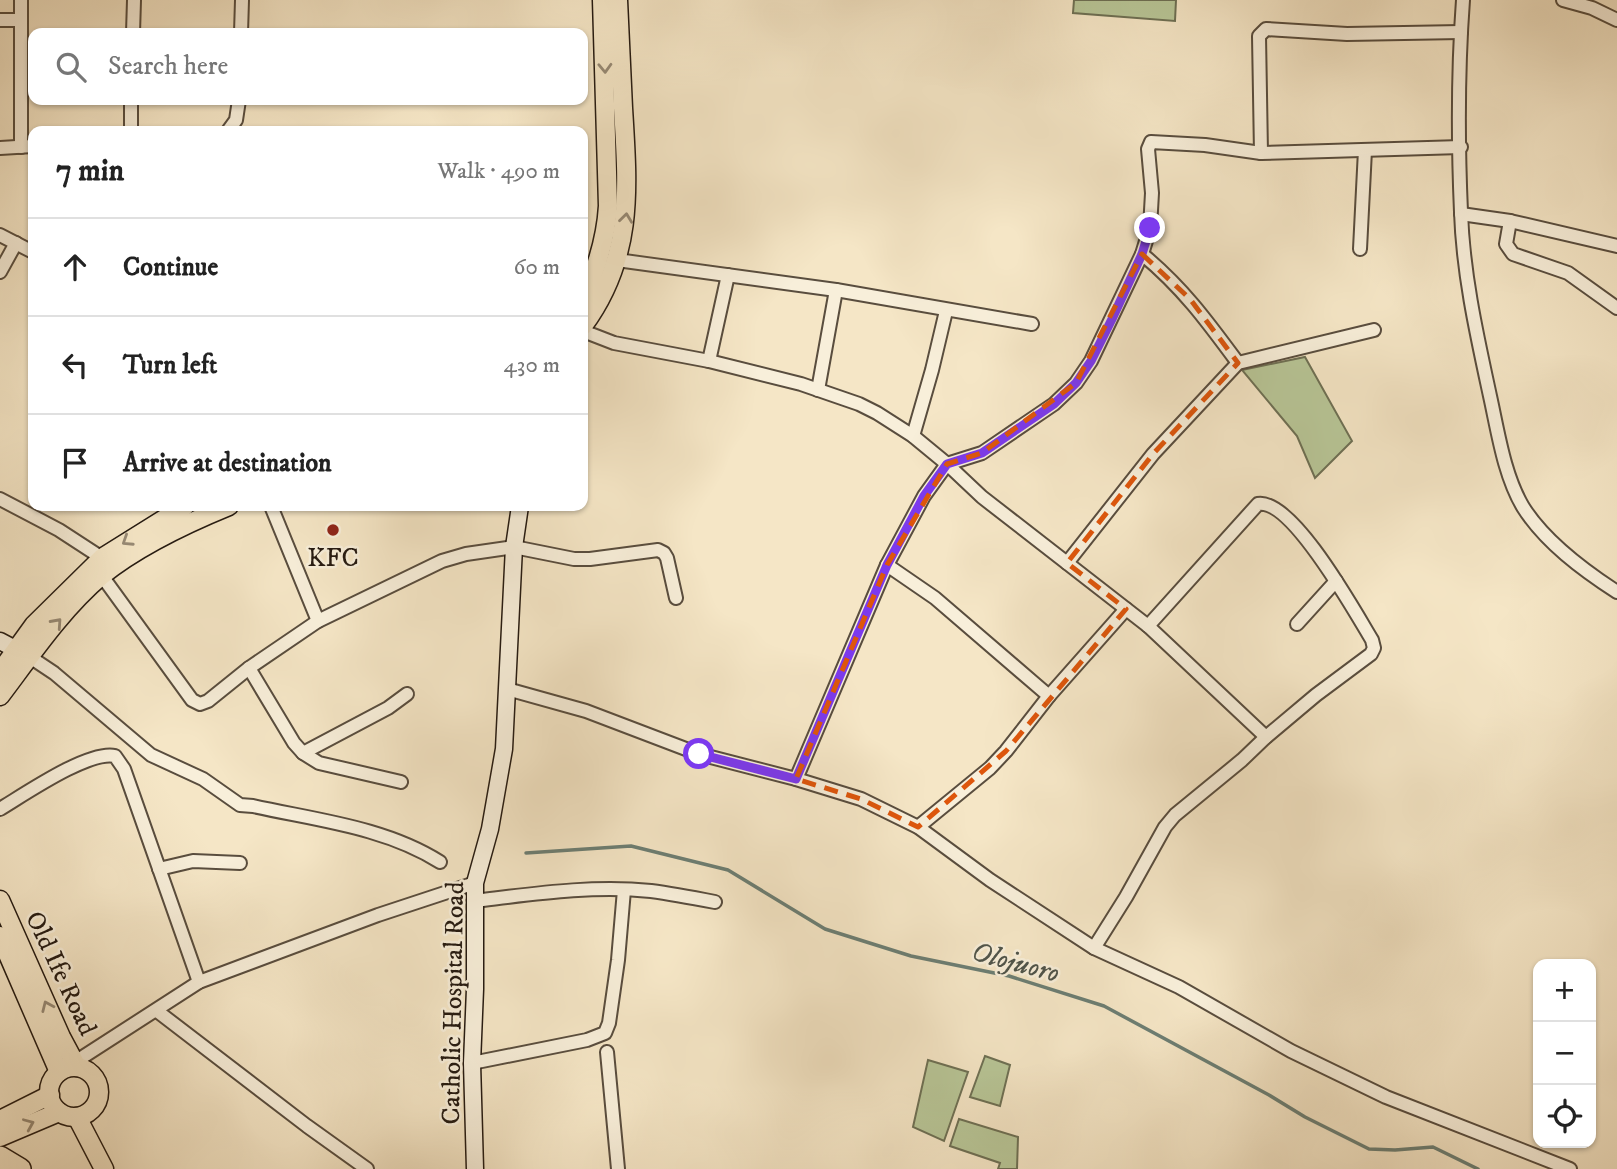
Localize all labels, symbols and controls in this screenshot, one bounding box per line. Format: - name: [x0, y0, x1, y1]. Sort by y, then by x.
- search box: [28, 28, 588, 105]
- icon: search: [52, 48, 90, 86]
- text: Search here: [108, 50, 228, 83]
- one-way arrow: [597, 63, 613, 74]
- text: 7 min: [56, 153, 124, 190]
- text: Walk · 490 m: [438, 157, 560, 186]
- one-way arrow: [618, 212, 633, 224]
- route end: [1134, 212, 1165, 243]
- icon: ahead: [56, 248, 94, 286]
- text: Continue: [123, 251, 218, 284]
- text: 60 m: [513, 253, 560, 282]
- icon: left: [56, 346, 94, 384]
- text: Turn left: [123, 349, 217, 382]
- text: 430 m: [504, 351, 560, 380]
- icon: arrive: [56, 444, 94, 482]
- text: Arrive at destination: [123, 447, 332, 480]
- marker: KFC: [325, 522, 341, 538]
- one-way arrow: [122, 533, 135, 546]
- place label: KFC: [307, 542, 359, 575]
- one-way arrow: [49, 618, 62, 631]
- route start: [683, 738, 714, 769]
- street label: Catholic Hospital Road: [435, 881, 472, 1125]
- street label: Old Ife Road: [17, 906, 104, 1041]
- water label: Olojuoro: [968, 934, 1063, 991]
- map controls: [1533, 959, 1596, 1148]
- button: +: [1533, 959, 1596, 1022]
- one-way arrow: [41, 1001, 55, 1013]
- button: −: [1533, 1022, 1596, 1085]
- button: locate: [1533, 1085, 1596, 1148]
- one-way arrow: [22, 1118, 35, 1132]

